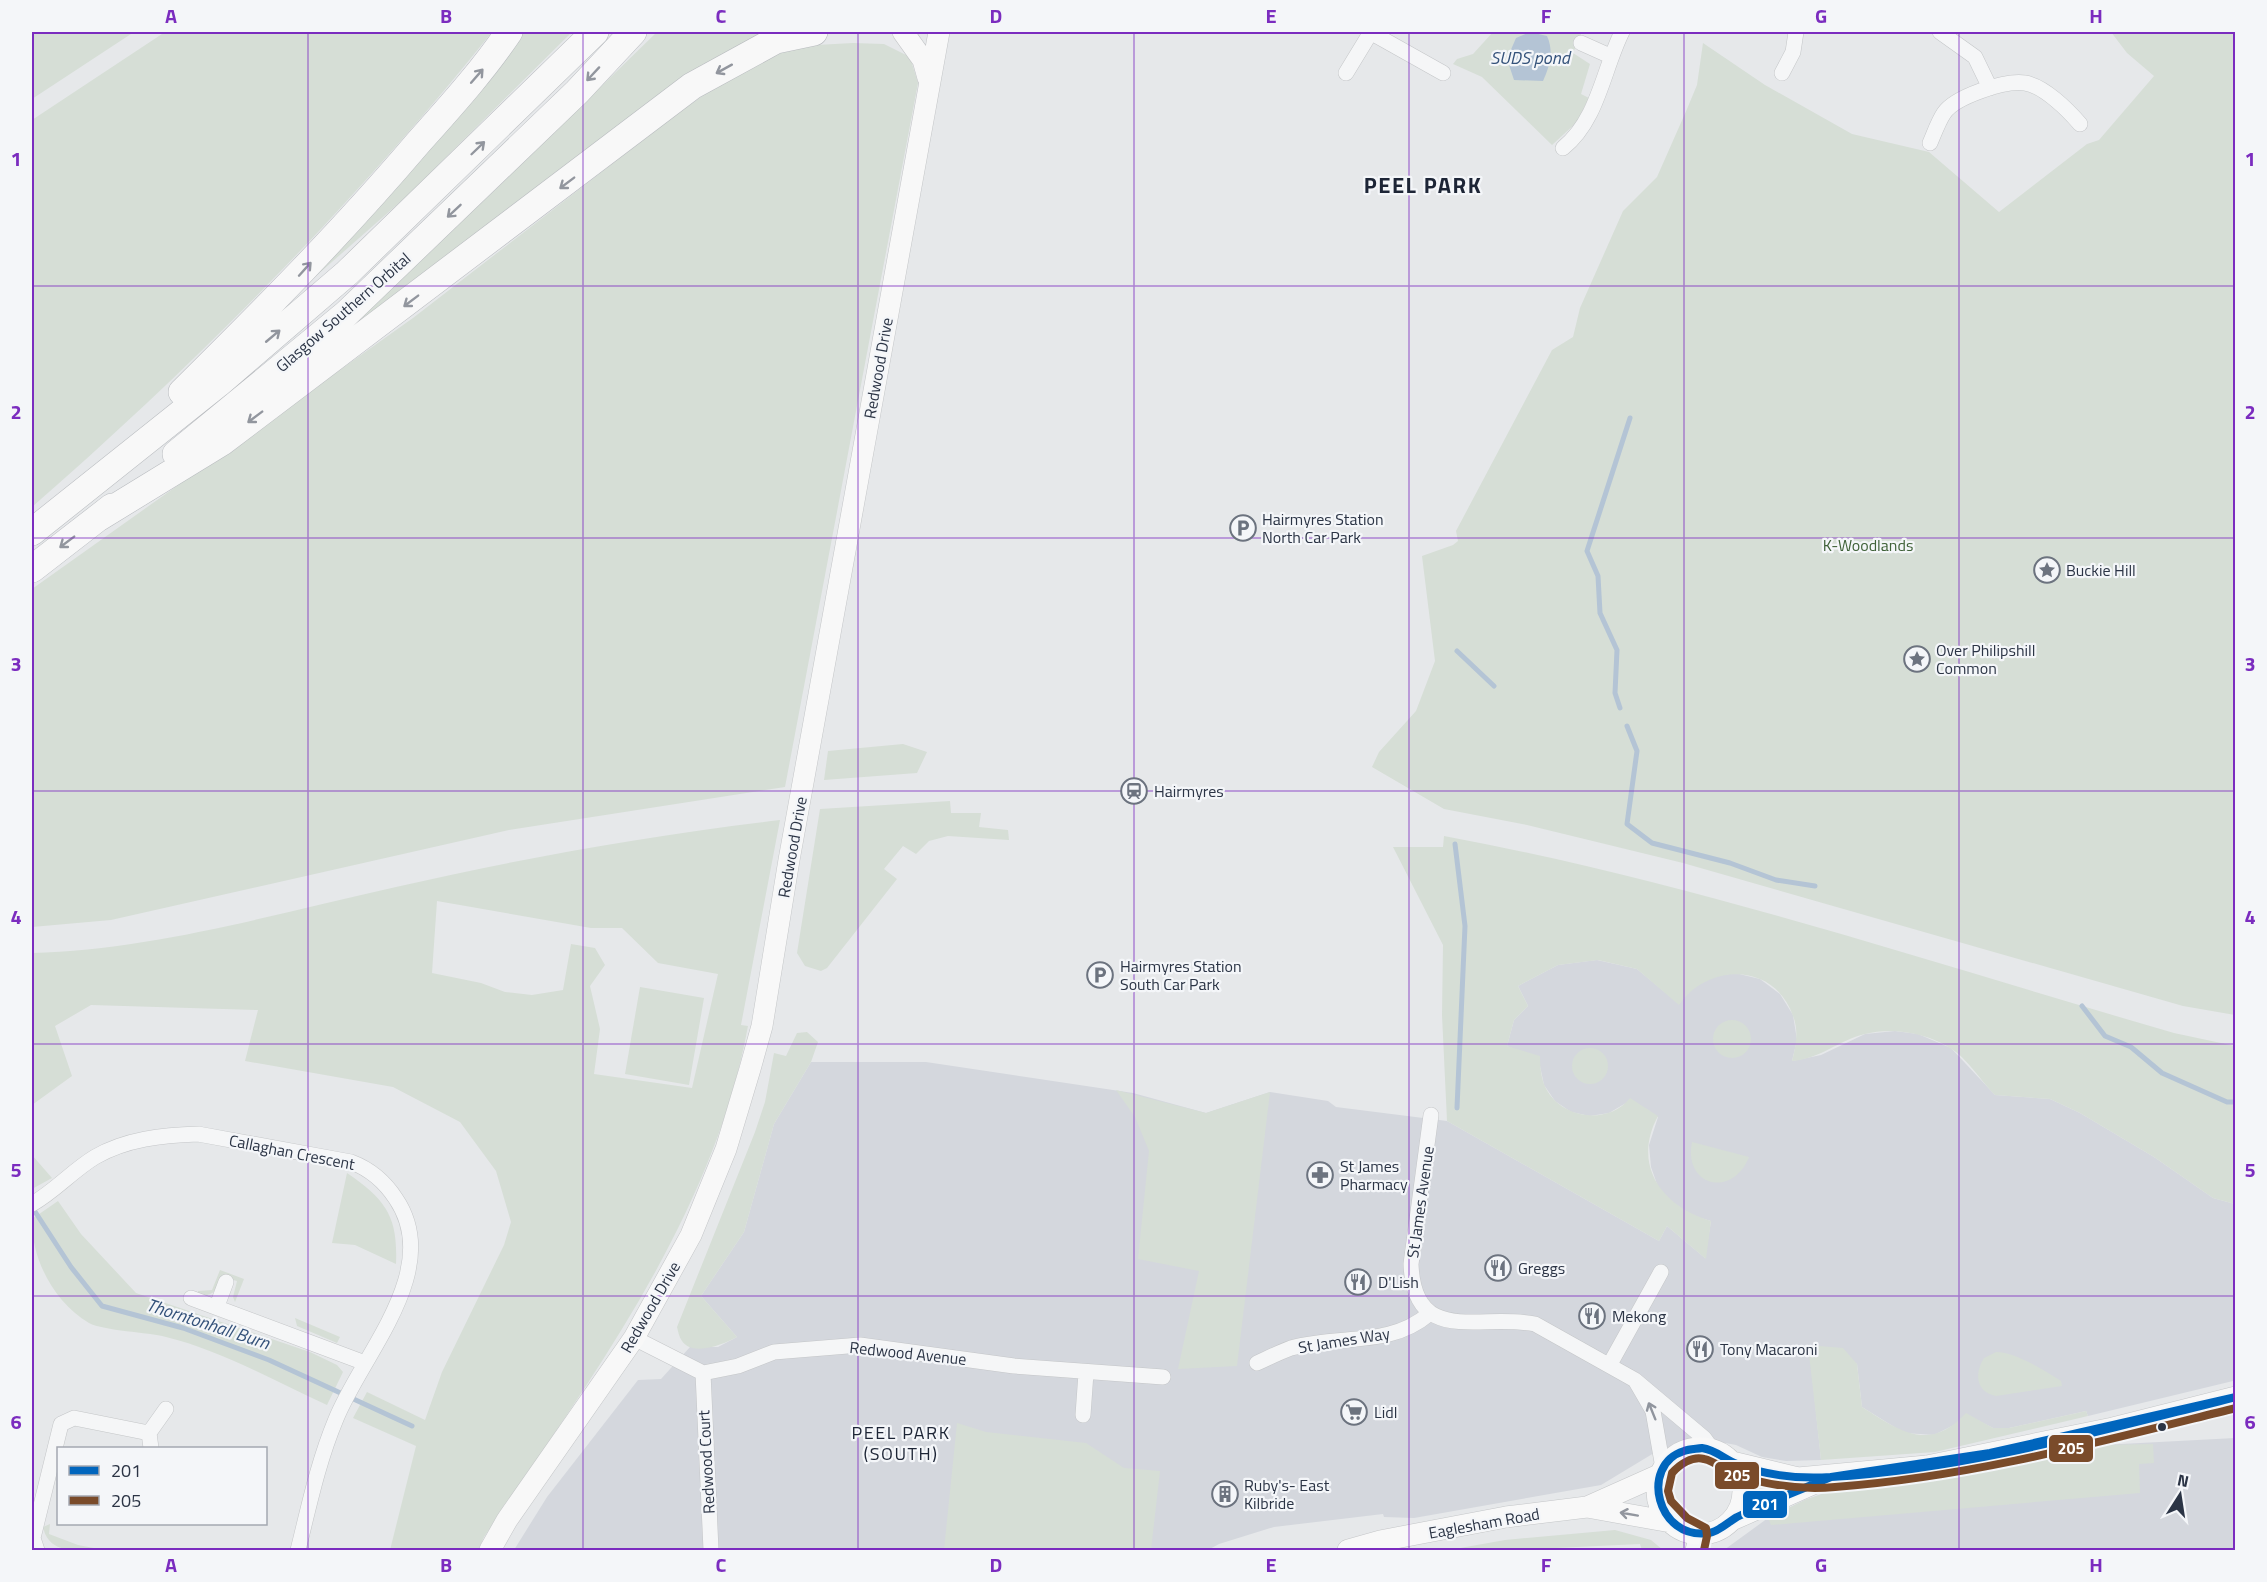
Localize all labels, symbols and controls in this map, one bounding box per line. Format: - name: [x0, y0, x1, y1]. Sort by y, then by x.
- text: A: [165, 0, 177, 31]
- text: B: [440, 0, 452, 31]
- text: C: [716, 0, 727, 31]
- text: D: [990, 0, 1002, 31]
- text: E: [1265, 0, 1277, 31]
- text: F: [1541, 0, 1552, 31]
- text: G: [1815, 0, 1827, 31]
- text: H: [2089, 0, 2103, 31]
- water label: SUDS pond: [1490, 44, 1572, 71]
- one-way arrow: [716, 63, 733, 75]
- one-way arrow: [586, 67, 600, 82]
- one-way arrow: [470, 68, 483, 84]
- one-way arrow: [471, 141, 486, 155]
- text: 1: [10, 143, 22, 174]
- text: 1: [2244, 143, 2256, 174]
- district label: PEEL PARK: [1364, 168, 1482, 202]
- one-way arrow: [559, 176, 575, 189]
- one-way arrow: [447, 204, 462, 218]
- street label: Glasgow Southern Orbital: [270, 246, 416, 378]
- one-way arrow: [298, 262, 312, 277]
- one-way arrow: [404, 294, 420, 307]
- street label: Redwood Drive: [857, 316, 899, 420]
- one-way arrow: [265, 330, 281, 343]
- text: 2: [10, 396, 22, 427]
- text: 2: [2244, 396, 2256, 427]
- one-way arrow: [247, 411, 263, 424]
- place label: Hairmyres Station North Car Park: [1262, 507, 1384, 549]
- parking icon: Hairmyres Station North Car Park: [1228, 513, 1258, 543]
- park label: K-Woodlands: [1823, 533, 1913, 557]
- one-way arrow: [59, 536, 75, 549]
- place icon: Buckie Hill: [2032, 555, 2062, 585]
- place label: Buckie Hill: [2066, 558, 2136, 582]
- place label: Over Philipshill Common: [1936, 638, 2035, 680]
- place icon: Over Philipshill Common: [1902, 644, 1932, 674]
- text: 3: [10, 648, 22, 679]
- text: 3: [2244, 648, 2256, 679]
- station icon: Hairmyres: [1119, 776, 1149, 806]
- place label: Hairmyres: [1154, 779, 1224, 803]
- street label: Redwood Drive: [771, 795, 813, 899]
- text: 4: [10, 901, 22, 932]
- text: 4: [2244, 901, 2256, 932]
- place label: Hairmyres Station South Car Park: [1120, 954, 1242, 996]
- parking icon: Hairmyres Station South Car Park: [1085, 960, 1115, 990]
- street label: Callaghan Crescent: [227, 1128, 357, 1176]
- street label: St James Avenue: [1400, 1144, 1440, 1260]
- text: 5: [10, 1154, 22, 1185]
- place label: St James Pharmacy: [1340, 1154, 1408, 1196]
- text: 5: [2244, 1154, 2256, 1185]
- pharmacy icon: St James Pharmacy: [1305, 1160, 1335, 1190]
- restaurant icon: Greggs: [1483, 1253, 1513, 1283]
- place label: Greggs: [1518, 1256, 1565, 1280]
- street label: Redwood Drive: [614, 1257, 686, 1357]
- restaurant icon: D'Lish: [1343, 1267, 1373, 1297]
- place label: D'Lish: [1378, 1270, 1419, 1294]
- water label: Thorntonhall Burn: [143, 1291, 274, 1356]
- restaurant icon: Mekong: [1577, 1301, 1607, 1331]
- place label: Mekong: [1612, 1304, 1666, 1328]
- street label: St James Way: [1297, 1321, 1392, 1359]
- restaurant icon: Tony Macaroni: [1685, 1334, 1715, 1364]
- street label: Redwood Avenue: [848, 1335, 968, 1371]
- place label: Tony Macaroni: [1720, 1337, 1818, 1361]
- supermarket icon: Lidl: [1339, 1397, 1369, 1427]
- place label: Lidl: [1374, 1400, 1397, 1424]
- one-way arrow: [1646, 1403, 1657, 1421]
- text: 6: [10, 1406, 22, 1437]
- text: 6: [2244, 1406, 2256, 1437]
- street label: Redwood Court: [691, 1409, 721, 1515]
- district label: PEEL PARK (SOUTH): [852, 1419, 950, 1467]
- unlabelled marker: [2156, 1421, 2168, 1433]
- line badge: 205: [2048, 1434, 2094, 1463]
- text: 205: [2058, 1436, 2084, 1460]
- legend: [57, 1447, 267, 1525]
- text: 201: [111, 1457, 141, 1484]
- line badge: 205: [1714, 1461, 1760, 1490]
- text: 205: [1724, 1463, 1750, 1487]
- north arrow: [2150, 1465, 2210, 1525]
- text: N: [2175, 1467, 2191, 1493]
- place label: Ruby's- East Kilbride: [1244, 1473, 1330, 1515]
- building icon: Ruby's- East Kilbride: [1210, 1479, 1240, 1509]
- text: 205: [111, 1487, 141, 1514]
- line badge: 201: [1742, 1490, 1788, 1519]
- text: 201: [1752, 1492, 1778, 1516]
- street label: Eaglesham Road: [1427, 1501, 1541, 1545]
- one-way arrow: [1619, 1508, 1639, 1519]
- text: A: [165, 1549, 177, 1580]
- text: B: [440, 1549, 452, 1580]
- text: C: [716, 1549, 727, 1580]
- text: D: [990, 1549, 1002, 1580]
- text: E: [1265, 1549, 1277, 1580]
- text: F: [1541, 1549, 1552, 1580]
- text: G: [1815, 1549, 1827, 1580]
- text: H: [2089, 1549, 2103, 1580]

